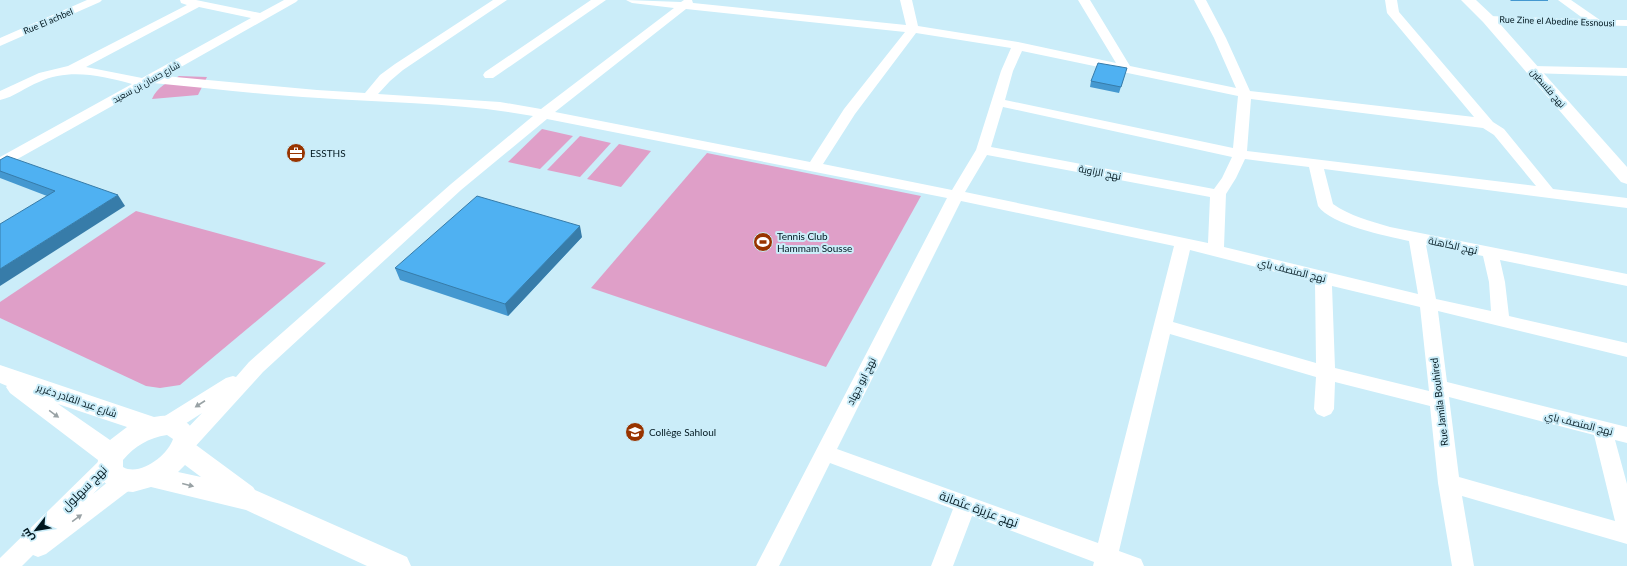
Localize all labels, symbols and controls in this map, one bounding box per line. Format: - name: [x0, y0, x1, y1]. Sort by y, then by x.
- street label: Rue El achbel: [22, 6, 74, 36]
- street label: Rue Zine el Abedine Essnousi: [1499, 13, 1615, 29]
- street label: شارع حسان بن سعيد: [111, 59, 182, 106]
- street label: نهج فلسطين: [1527, 66, 1568, 110]
- office icon: ESSTHS: [285, 142, 307, 164]
- place label: ESSTHS: [310, 147, 346, 159]
- street label: نهج الزاوية: [1077, 162, 1122, 183]
- place label: Tennis Club Hammam Sousse: [777, 230, 852, 254]
- sports icon: Tennis Club Hammam Sousse: [752, 231, 774, 253]
- street label: نهج الكاهنة: [1427, 234, 1479, 257]
- street label: نهج المنصف باي: [1256, 256, 1327, 286]
- street label: نهج ابو جهاد: [844, 355, 879, 407]
- street label: Rue Jamila Bouhired: [1428, 357, 1450, 447]
- street label: شارع عبد القادر دغرير: [34, 380, 119, 420]
- one-way arrow: [195, 400, 205, 408]
- one-way arrow: [49, 409, 60, 418]
- street label: نهج المنصف باي: [1543, 409, 1614, 439]
- school or university icon: Collège Sahloul: [624, 421, 646, 443]
- place label: Collège Sahloul: [649, 426, 716, 438]
- street label: نهج سهلول: [58, 462, 111, 515]
- one-way arrow: [183, 482, 195, 488]
- street label: نهج عزيزة عثمانة: [937, 488, 1020, 531]
- north arrow: [16, 510, 56, 550]
- one-way arrow: [72, 514, 83, 522]
- text: ش: [18, 525, 37, 545]

